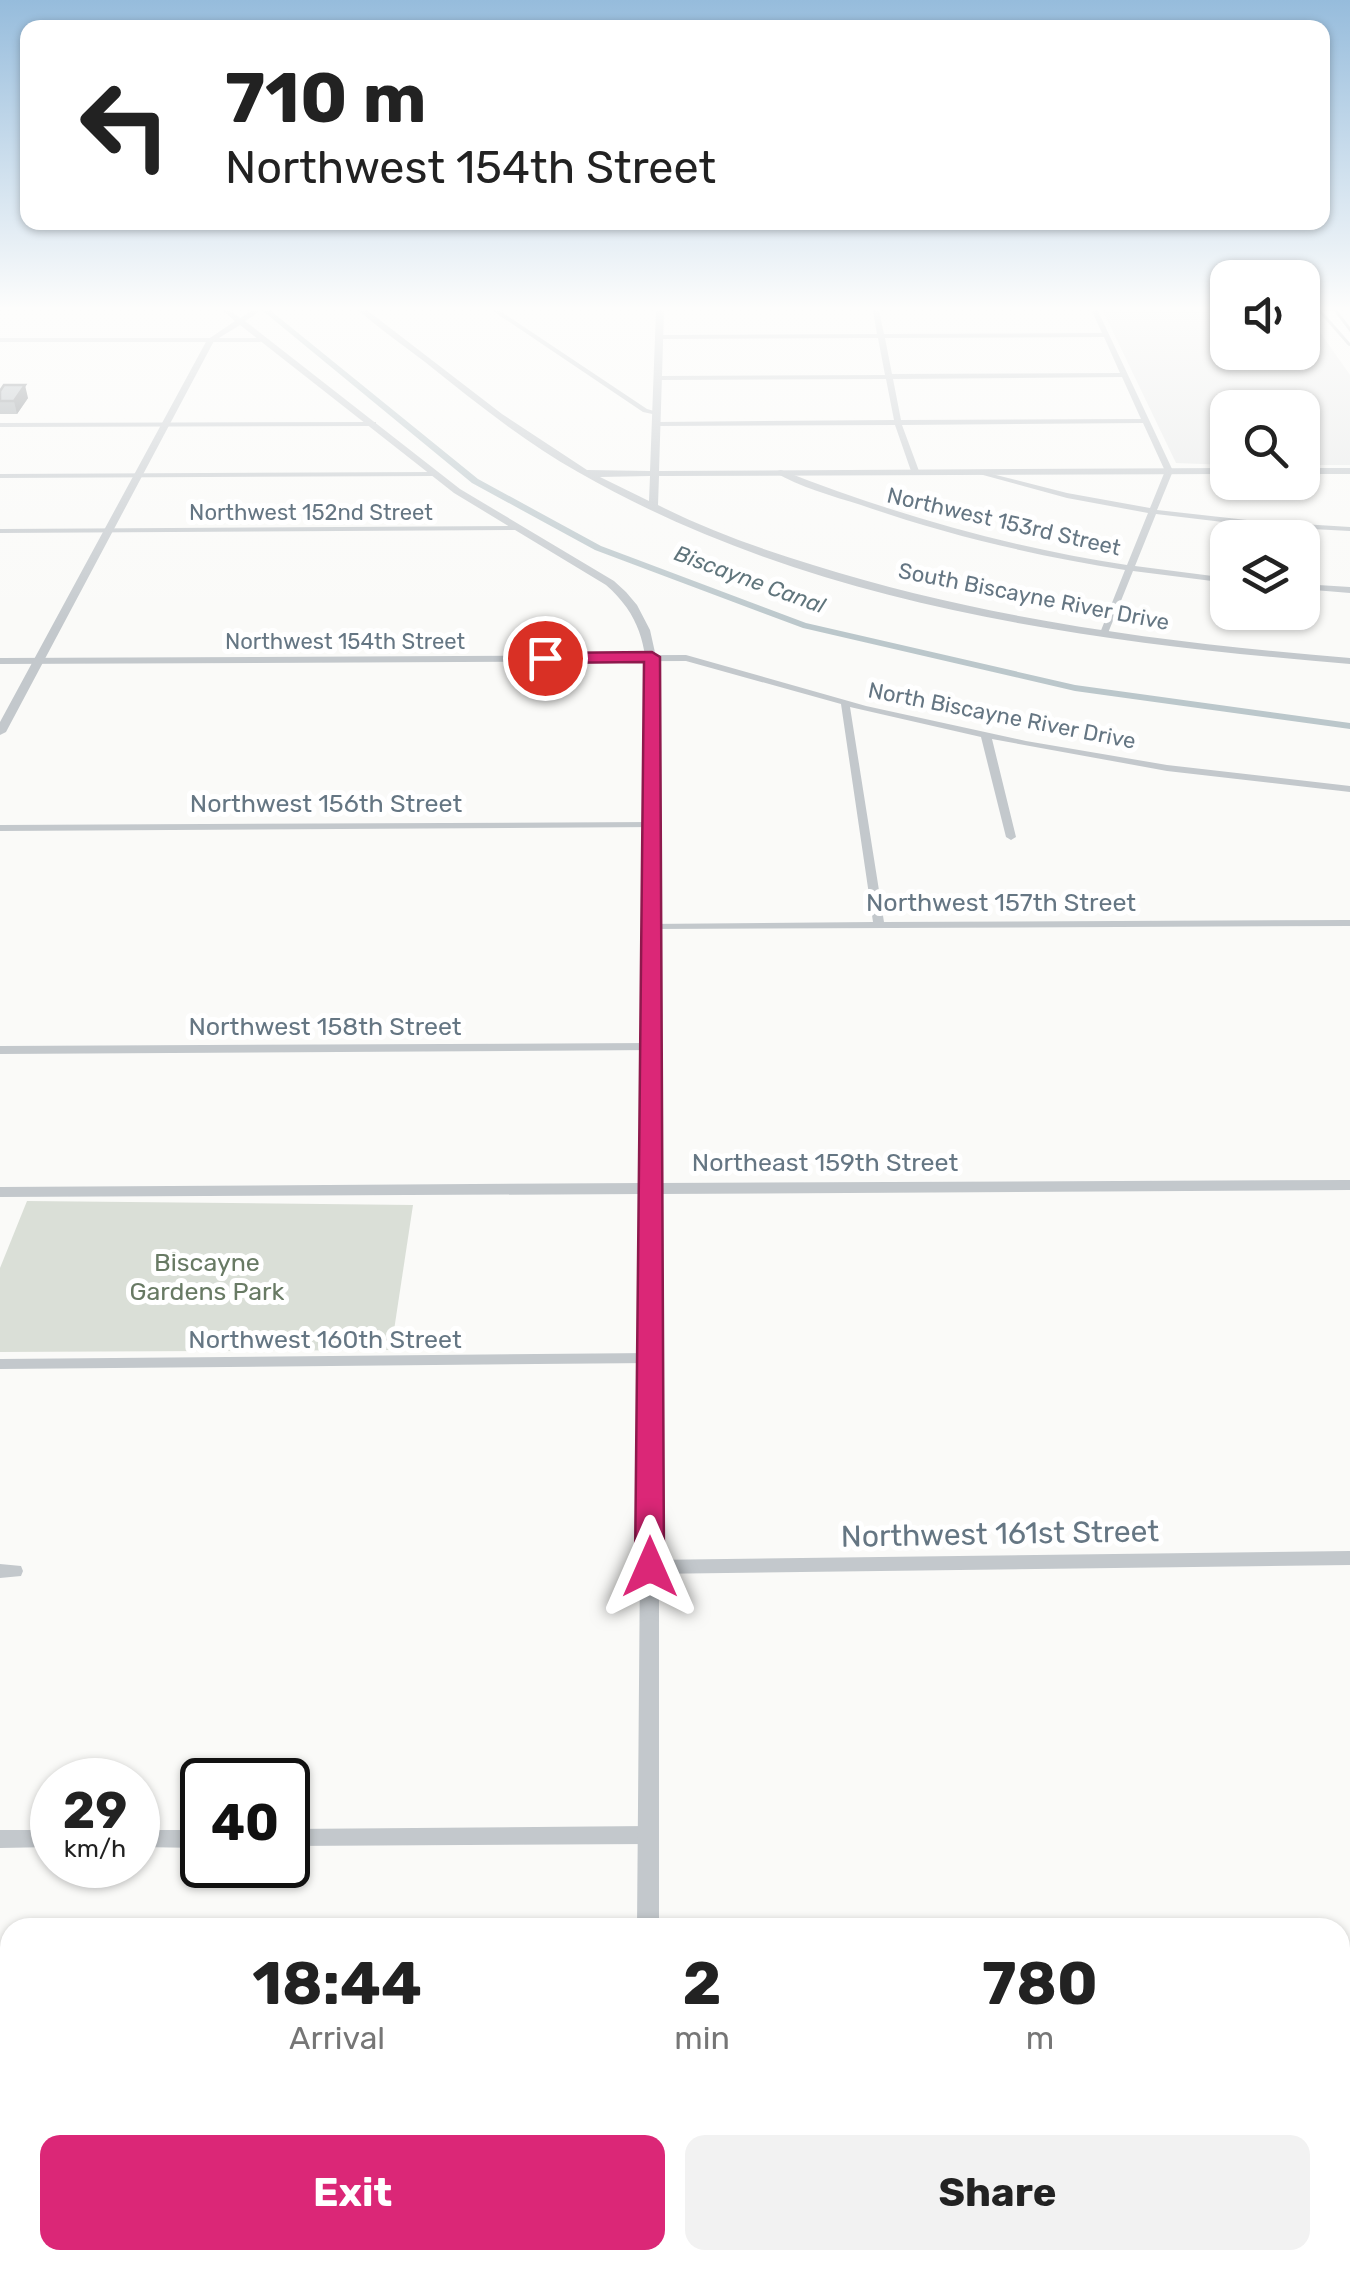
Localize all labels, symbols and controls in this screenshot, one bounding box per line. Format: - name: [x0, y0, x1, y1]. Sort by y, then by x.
- text: 710 m: [225, 57, 427, 140]
- icon: left: [60, 60, 190, 190]
- text: Northwest 154th Street: [225, 141, 716, 194]
- map controls: [1210, 260, 1320, 630]
- button: sound: [1210, 260, 1320, 370]
- button: search: [1210, 390, 1320, 500]
- street label: Northwest 153rd Street: [884, 481, 1124, 562]
- street label: Northwest 152nd Street: [189, 499, 433, 526]
- button: layers: [1210, 520, 1320, 630]
- water label: Biscayne Canal: [671, 540, 830, 620]
- street label: South Biscayne River Drive: [896, 557, 1172, 636]
- pin: [503, 616, 588, 701]
- street label: Northwest 154th Street: [225, 628, 465, 655]
- icon: arrive: [518, 631, 573, 686]
- street label: North Biscayne River Drive: [866, 676, 1138, 755]
- street label: Northwest 156th Street: [190, 789, 462, 818]
- street label: Northwest 157th Street: [866, 888, 1136, 917]
- street label: Northwest 158th Street: [188, 1012, 462, 1041]
- street label: Northeast 159th Street: [692, 1148, 958, 1177]
- park label: Biscayne Gardens Park: [130, 1248, 285, 1306]
- street label: Northwest 160th Street: [188, 1325, 462, 1354]
- street label: Northwest 161st Street: [841, 1513, 1160, 1555]
- position arrow: [598, 1515, 702, 1619]
- speed limit sign: 40: [180, 1758, 310, 1888]
- text: 29: [63, 1781, 127, 1841]
- text: km/h: [64, 1834, 126, 1863]
- text: 18:44: [252, 1948, 422, 2019]
- text: 2: [683, 1948, 722, 2019]
- text: 780: [982, 1948, 1098, 2019]
- text: Arrival: [289, 2019, 385, 2057]
- text: min: [674, 2019, 730, 2057]
- text: m: [1026, 2019, 1054, 2057]
- button: Exit: [40, 2135, 665, 2250]
- button: Share: [685, 2135, 1310, 2250]

